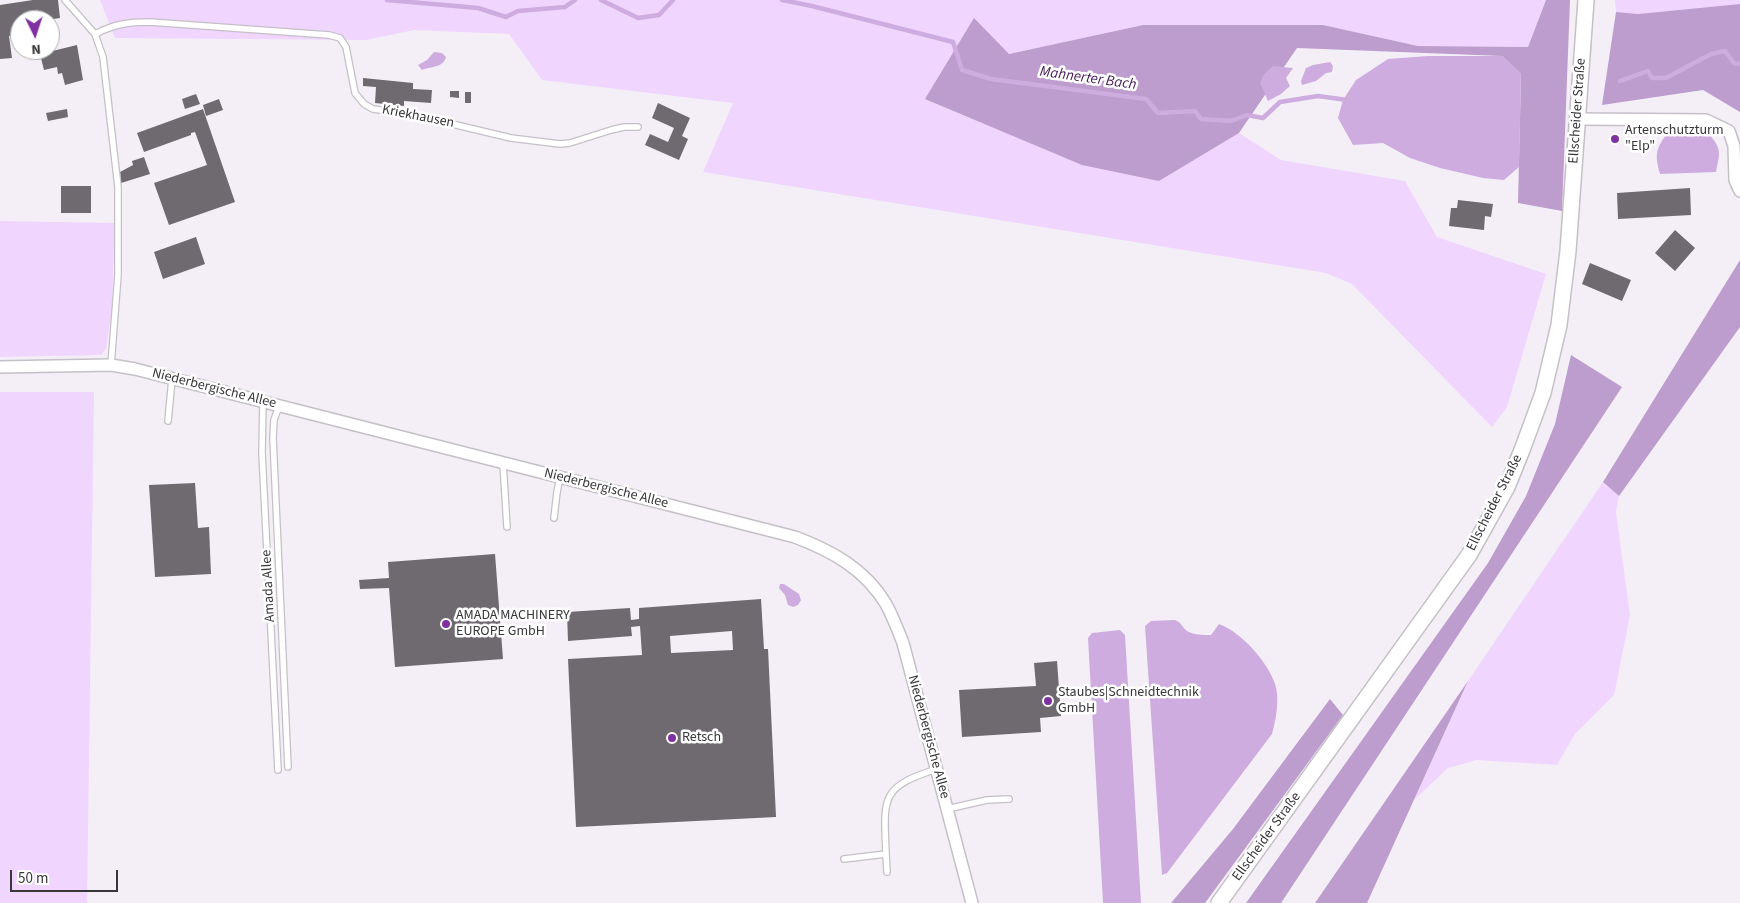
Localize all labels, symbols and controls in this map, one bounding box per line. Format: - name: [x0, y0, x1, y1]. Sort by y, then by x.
- north arrow: [10, 10, 60, 60]
- text: N: [31, 39, 41, 59]
- street label: Ellscheider Straße: [1566, 58, 1590, 164]
- water label: Mahnerter Bach: [1038, 63, 1138, 95]
- street label: Kriekhausen: [381, 102, 455, 132]
- place label: Artenschutzturm "Elp": [1625, 123, 1724, 156]
- marker: Artenschutzturm "Elp": [1609, 133, 1621, 145]
- street label: Niederbergische Allee: [150, 365, 278, 413]
- street label: Ellscheider Straße: [1464, 452, 1526, 554]
- street label: Niederbergische Allee: [542, 465, 670, 513]
- street label: Amada Allee: [259, 549, 279, 623]
- place label: AMADA MACHINERY EUROPE GmbH: [456, 608, 570, 640]
- marker: AMADA MACHINERY EUROPE GmbH: [440, 618, 452, 630]
- street label: Niederbergische Allee: [903, 673, 953, 801]
- place label: Staubes|Schneidtechnik GmbH: [1058, 685, 1199, 718]
- marker: Staubes|Schneidtechnik GmbH: [1042, 695, 1054, 707]
- place label: Retsch: [682, 730, 721, 746]
- marker: Retsch: [666, 732, 678, 744]
- street label: Ellscheider Straße: [1229, 789, 1305, 885]
- scale bar: [12, 860, 120, 892]
- text: 50 m: [18, 868, 48, 889]

